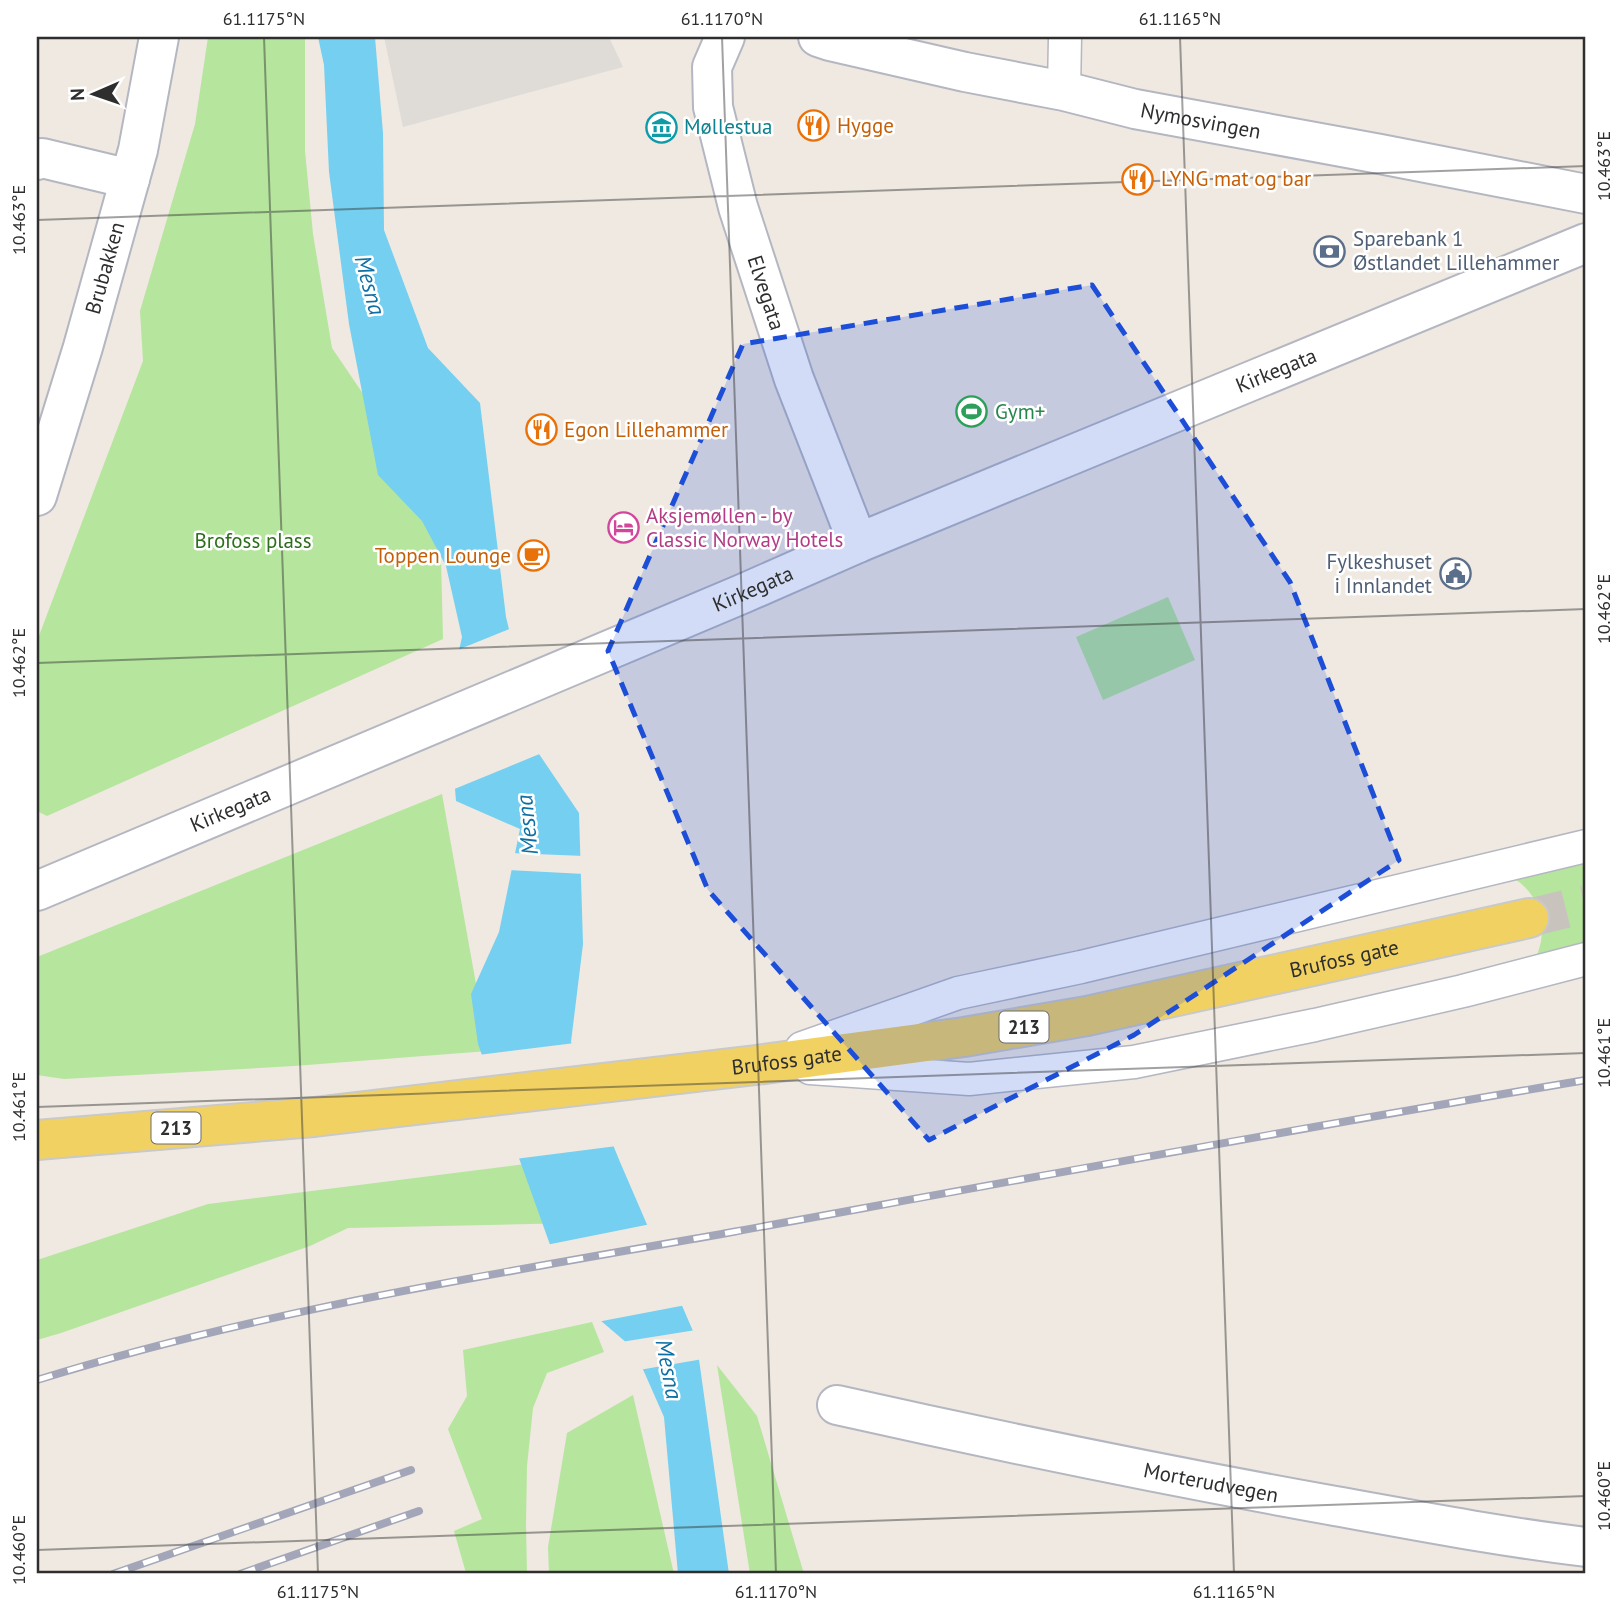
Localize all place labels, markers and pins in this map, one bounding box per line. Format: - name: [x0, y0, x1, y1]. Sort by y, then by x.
- restaurant icon: Hygge: [797, 109, 831, 143]
- museum icon: Møllestua: [644, 110, 678, 144]
- place label: Hygge: [837, 112, 894, 139]
- place label: Møllestua: [684, 113, 773, 140]
- restaurant icon: LYNG mat og bar: [1121, 162, 1155, 196]
- place label: LYNG mat og bar: [1161, 165, 1311, 192]
- place label: Sparebank 1 Østlandet Lillehammer: [1353, 225, 1559, 276]
- bank icon: Sparebank 1 Østlandet Lillehammer: [1313, 234, 1347, 268]
- sports icon: Gym+: [955, 395, 989, 429]
- place label: Gym+: [995, 398, 1045, 425]
- restaurant icon: Egon Lillehammer: [524, 413, 558, 447]
- place label: Egon Lillehammer: [564, 416, 728, 443]
- place label: Aksjemøllen - by Classic Norway Hotels: [646, 502, 843, 553]
- hotel icon: Aksjemøllen - by Classic Norway Hotels: [606, 511, 640, 545]
- cafe icon: Toppen Lounge: [517, 539, 551, 573]
- place label: Toppen Lounge: [375, 542, 511, 569]
- place label: Fylkeshuset i Innlandet: [1326, 548, 1432, 599]
- public building icon: Fylkeshuset i Innlandet: [1438, 557, 1472, 591]

